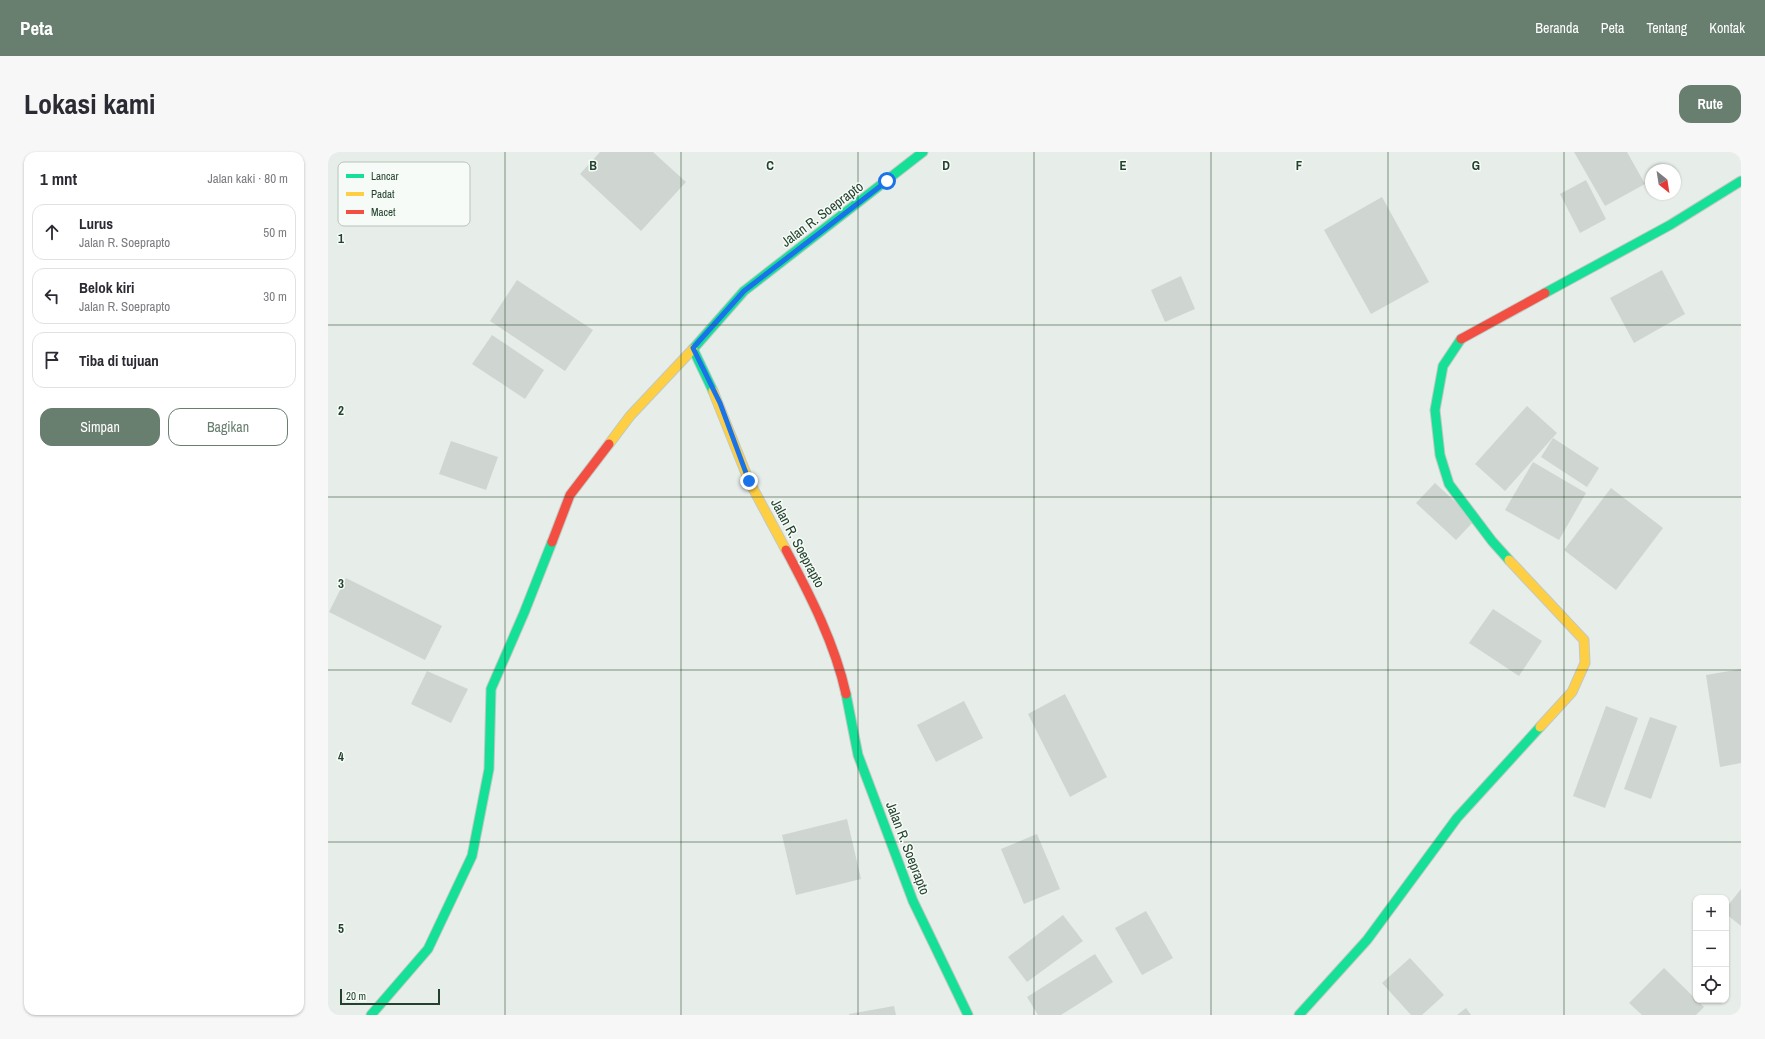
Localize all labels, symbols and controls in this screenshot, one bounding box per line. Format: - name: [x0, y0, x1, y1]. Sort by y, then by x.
- text: Peta: [20, 15, 53, 41]
- text: Beranda: [1535, 19, 1579, 37]
- text: Peta: [1601, 19, 1624, 37]
- text: Tentang: [1646, 19, 1687, 37]
- text: Kontak: [1709, 19, 1745, 37]
- text: Lokasi kami: [24, 85, 155, 123]
- button: Rute: [1679, 85, 1741, 123]
- text: B: [589, 157, 597, 174]
- text: C: [766, 157, 774, 174]
- text: D: [942, 157, 950, 174]
- text: E: [1119, 157, 1127, 174]
- text: F: [1296, 157, 1303, 174]
- text: G: [1472, 157, 1480, 174]
- legend: [338, 162, 470, 226]
- north arrow: [1645, 164, 1681, 200]
- text: 1 mnt: [40, 167, 77, 190]
- text: Lancar: [371, 169, 399, 183]
- text: Jalan kaki · 80 m: [207, 170, 288, 187]
- route start: [878, 172, 896, 190]
- street label: Jalan R. Soeprapto: [777, 177, 867, 251]
- text: Padat: [371, 187, 395, 201]
- text: Macet: [371, 205, 396, 219]
- text: Lurus: [79, 213, 113, 234]
- icon: ahead: [41, 221, 63, 243]
- text: 50 m: [263, 224, 287, 241]
- text: 1: [338, 230, 344, 247]
- text: Jalan R. Soeprapto: [79, 234, 170, 251]
- text: Belok kiri: [79, 277, 134, 298]
- icon: left: [41, 285, 63, 307]
- text: 30 m: [263, 288, 287, 305]
- text: Jalan R. Soeprapto: [79, 298, 170, 315]
- icon: arrive: [41, 349, 63, 371]
- text: Tiba di tujuan: [79, 350, 159, 371]
- text: 2: [338, 402, 344, 419]
- button: Simpan: [40, 408, 160, 446]
- button: Bagikan: [168, 408, 288, 446]
- route end: [740, 472, 758, 490]
- street label: Jalan R. Soeprapto: [767, 495, 829, 591]
- text: 3: [338, 575, 344, 592]
- text: 4: [338, 748, 344, 765]
- street label: Jalan R. Soeprapto: [882, 799, 934, 897]
- map controls: [1693, 895, 1729, 1003]
- button: +: [1693, 895, 1729, 931]
- text: 5: [338, 920, 344, 937]
- button: −: [1693, 931, 1729, 967]
- button: locate: [1693, 967, 1729, 1003]
- scale bar: [340, 987, 440, 1006]
- text: 20 m: [346, 989, 366, 1003]

